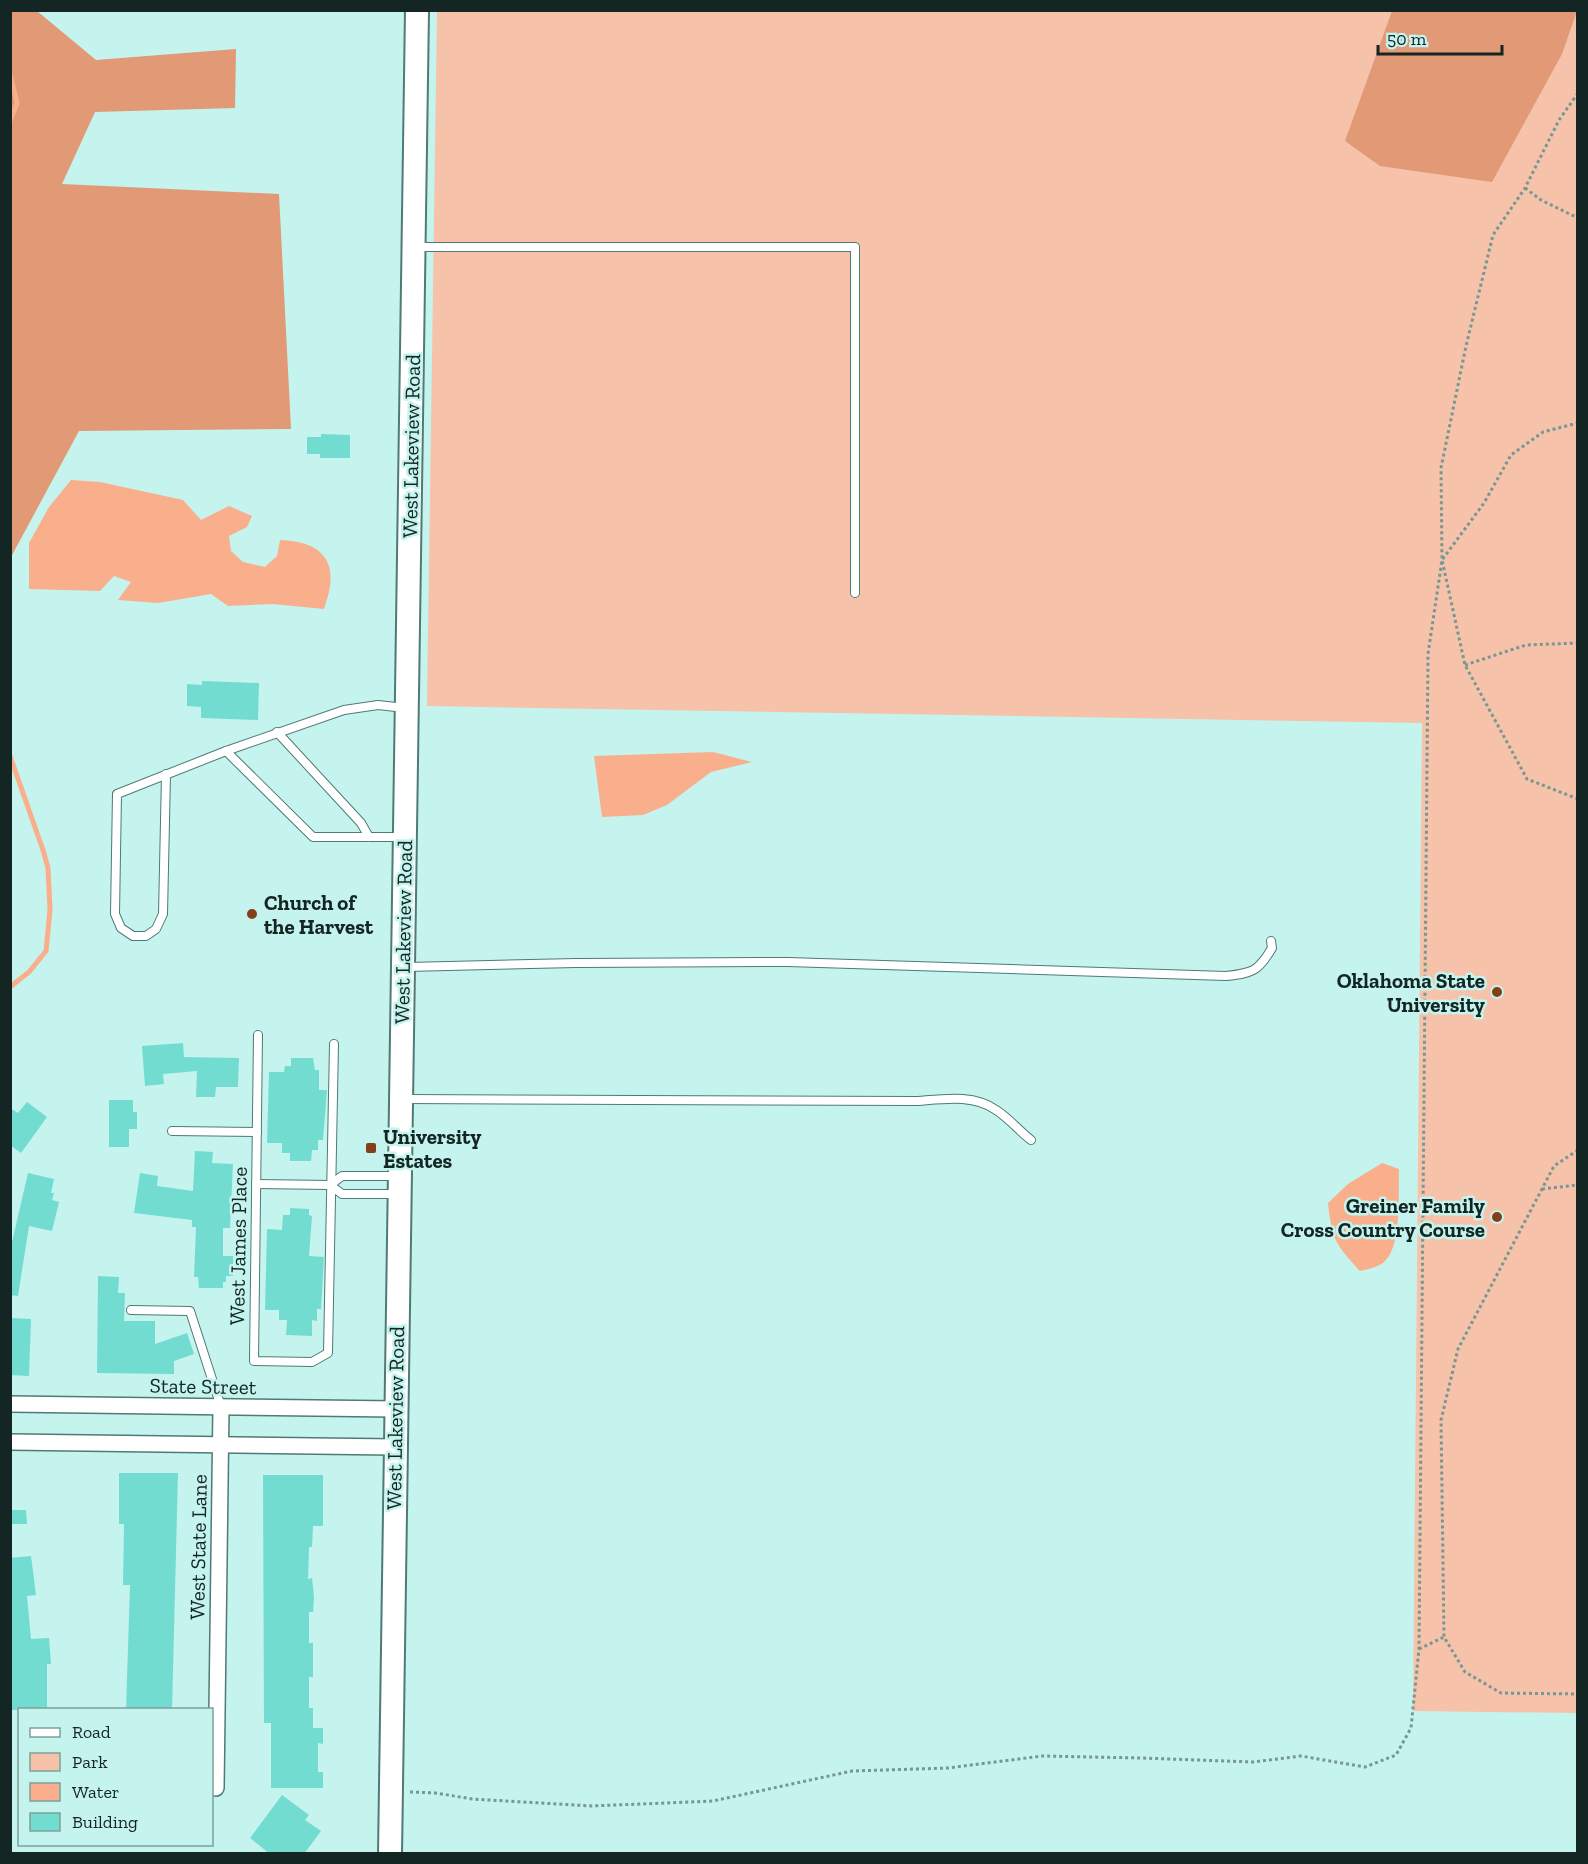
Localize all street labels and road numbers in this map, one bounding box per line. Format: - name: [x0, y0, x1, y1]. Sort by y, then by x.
- street label: West Lakeview Road: [397, 353, 425, 538]
- street label: West Lakeview Road: [389, 839, 417, 1024]
- street label: West James Place: [224, 1166, 252, 1325]
- street label: West Lakeview Road: [381, 1325, 409, 1510]
- street label: State Street: [149, 1373, 257, 1399]
- street label: West State Lane: [184, 1474, 212, 1620]

